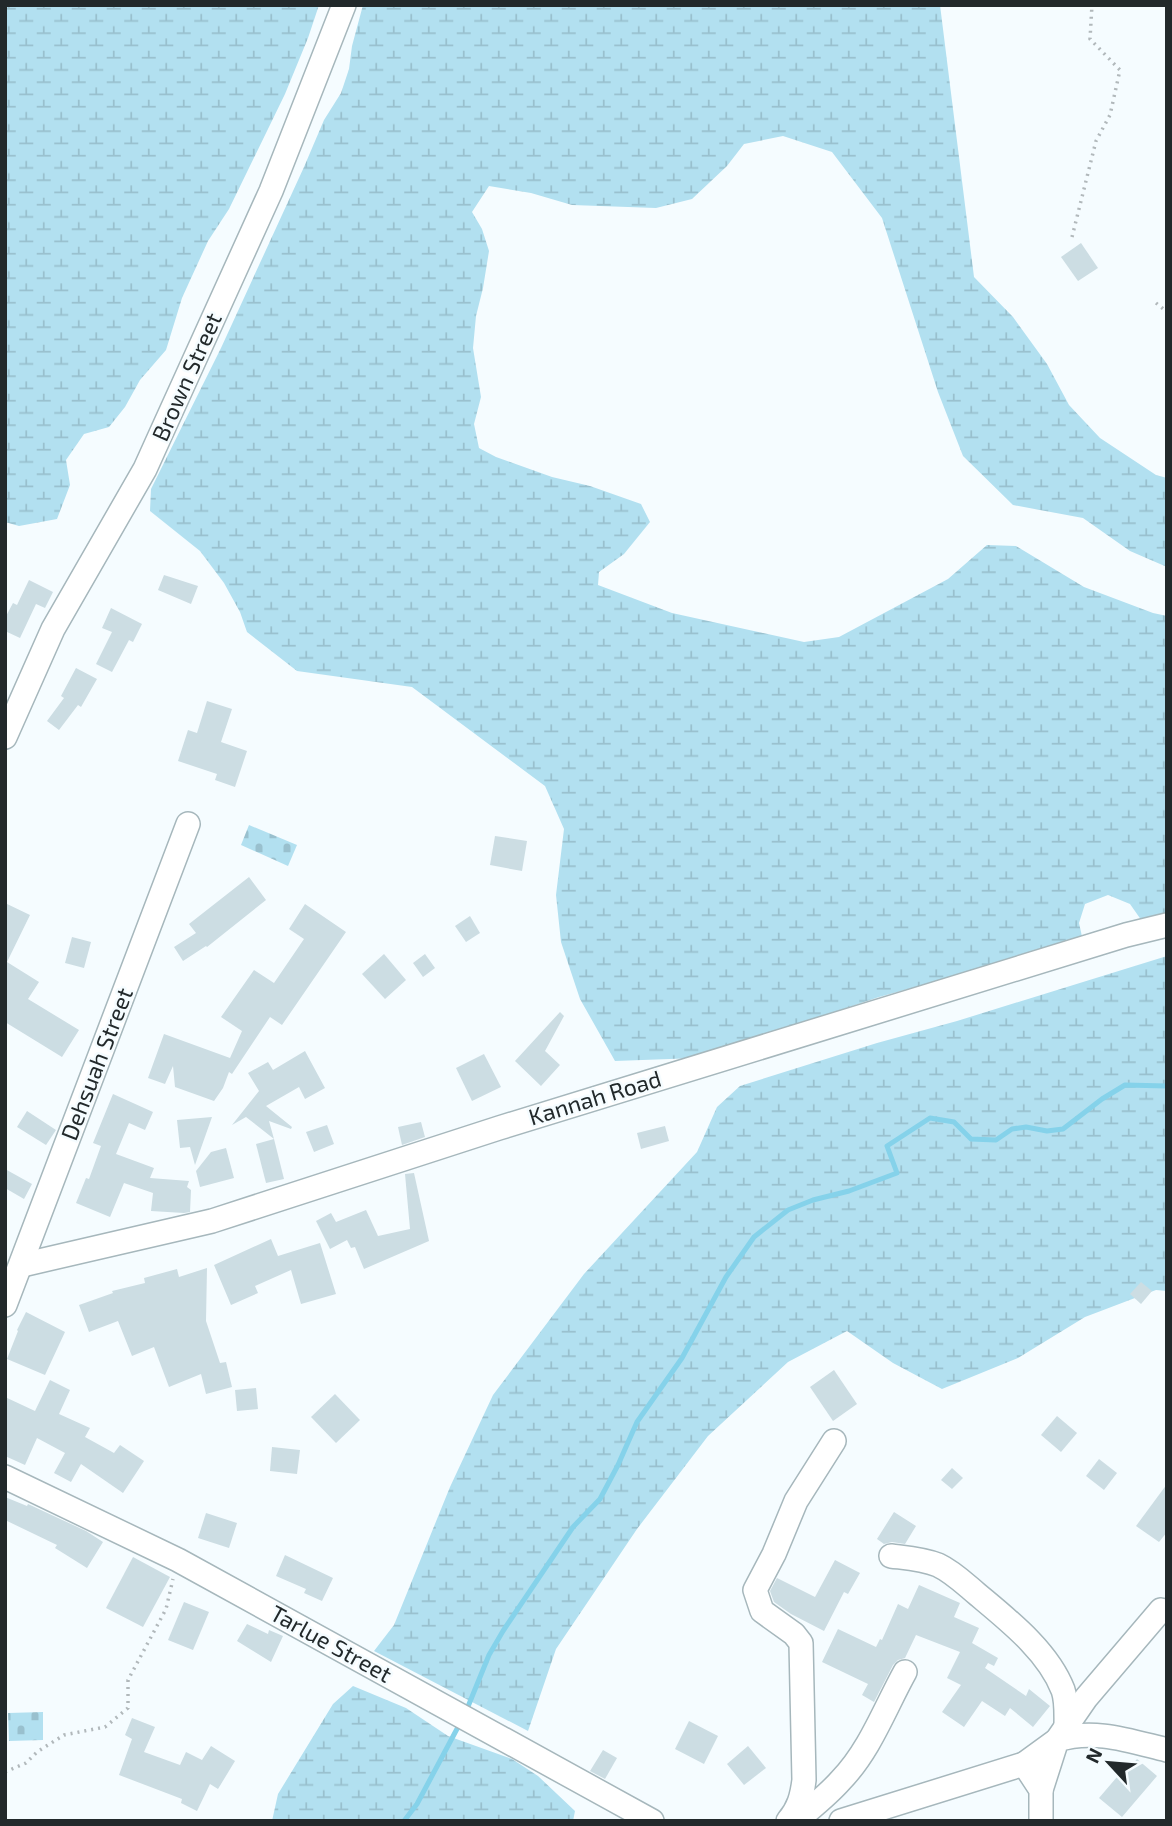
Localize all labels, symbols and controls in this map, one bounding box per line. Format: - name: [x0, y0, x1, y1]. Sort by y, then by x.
- street label: Brown Street: [145, 308, 227, 445]
- street label: Dehsuah Street: [54, 983, 138, 1144]
- street label: Kannah Road: [525, 1064, 664, 1130]
- street label: Tarlue Street: [266, 1598, 397, 1688]
- north arrow: [1074, 1728, 1144, 1798]
- text: N: [1080, 1744, 1107, 1767]

